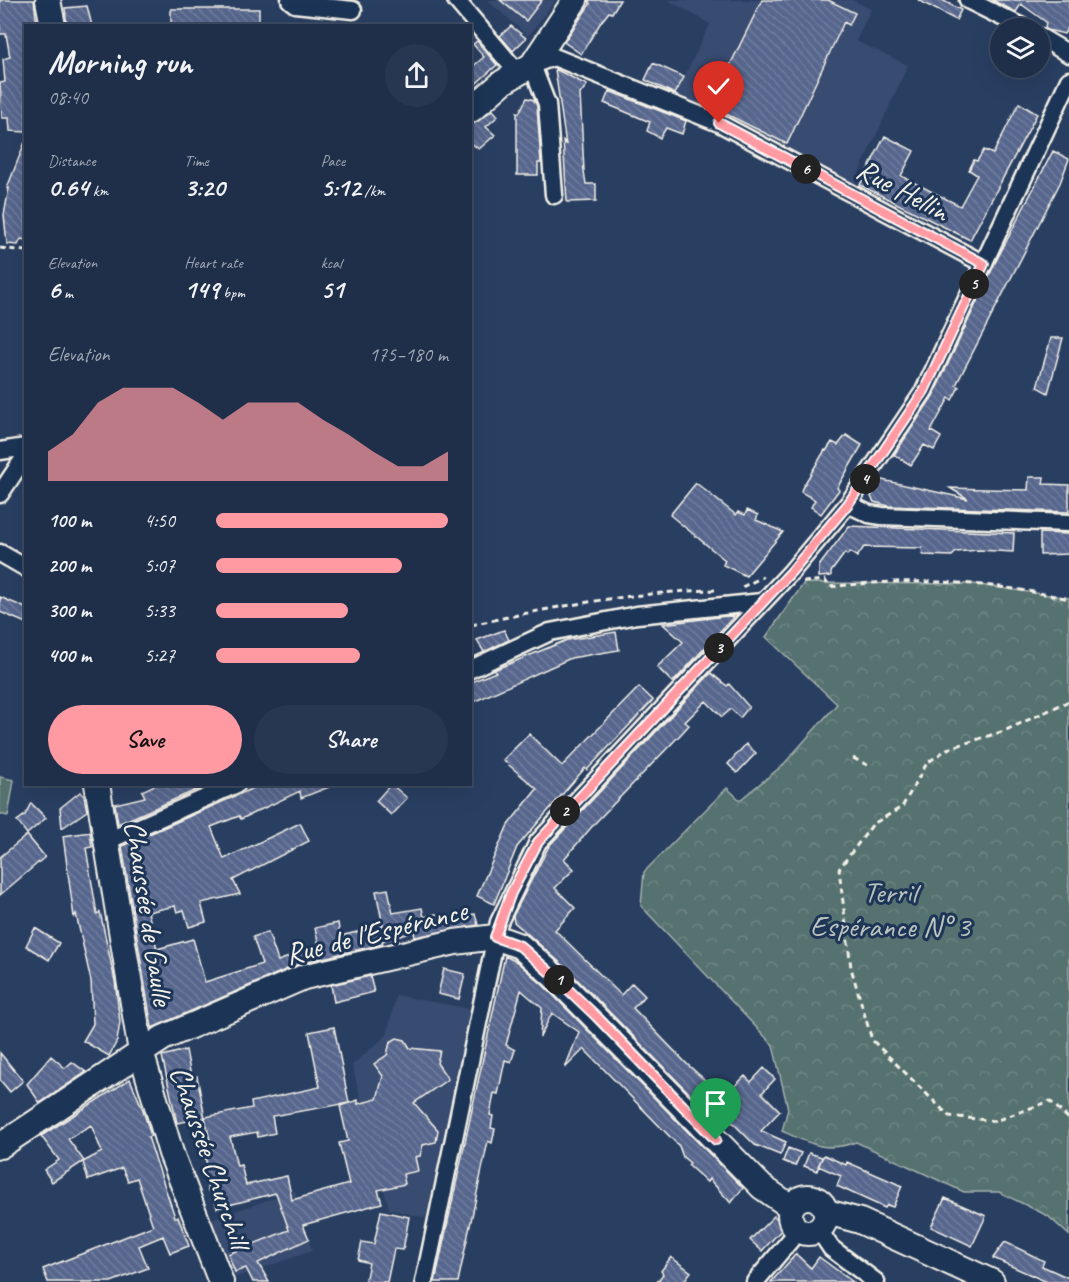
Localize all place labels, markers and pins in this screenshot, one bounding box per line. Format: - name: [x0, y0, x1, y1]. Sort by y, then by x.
- pin: [693, 61, 744, 123]
- pin: 6: [791, 154, 821, 184]
- pin: 5: [959, 269, 989, 299]
- pin: 4: [850, 464, 880, 494]
- pin: 3: [704, 633, 734, 663]
- pin: 2: [550, 796, 580, 826]
- pin: 1: [544, 965, 574, 995]
- pin: [690, 1078, 741, 1140]

